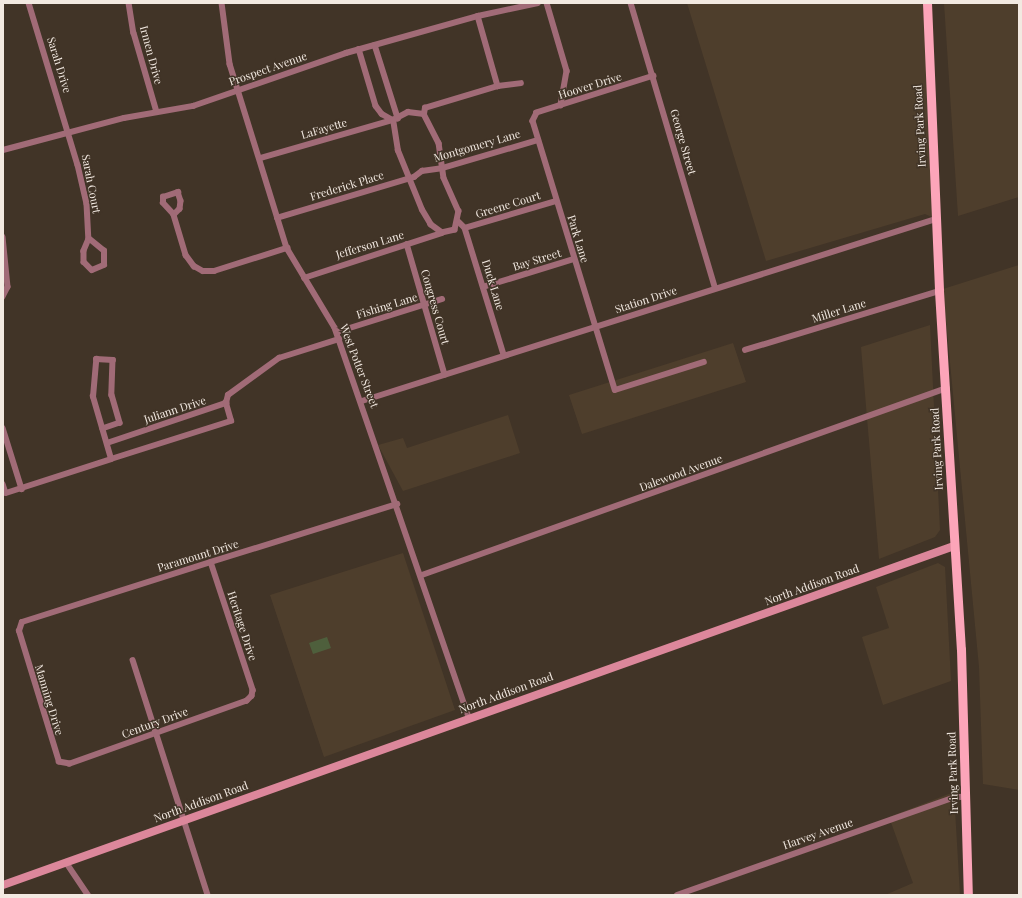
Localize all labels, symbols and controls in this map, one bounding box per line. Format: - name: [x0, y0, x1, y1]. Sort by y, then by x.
- street label: Irmen Drive: [137, 24, 165, 86]
- street label: Sarah Drive: [44, 35, 74, 95]
- street label: Prospect Avenue: [227, 49, 309, 89]
- street label: Hoover Drive: [557, 70, 623, 102]
- street label: Irving Park Road: [911, 84, 929, 168]
- street label: George Street: [667, 108, 699, 176]
- street label: LaFayette: [299, 116, 349, 142]
- street label: Montgomery Lane: [432, 127, 522, 165]
- street label: Sarah Court: [79, 153, 103, 215]
- street label: Frederick Place: [308, 168, 386, 204]
- street label: Greene Court: [474, 189, 542, 221]
- street label: Park Lane: [564, 213, 592, 265]
- street label: Jefferson Lane: [334, 228, 406, 262]
- street label: Bay Street: [511, 246, 563, 274]
- street label: Duck Lane: [479, 258, 507, 312]
- street label: Congress Court: [418, 268, 452, 346]
- street label: Station Drive: [613, 284, 679, 316]
- street label: Fishing Lane: [355, 290, 419, 322]
- street label: Miller Lane: [810, 296, 868, 326]
- street label: West Potter Street: [337, 322, 381, 410]
- street label: Juliann Drive: [142, 394, 208, 426]
- street label: Irving Park Road: [928, 407, 946, 491]
- street label: Dalewood Avenue: [637, 452, 725, 494]
- street label: Paramount Drive: [156, 537, 240, 575]
- street label: North Addison Road: [763, 562, 861, 608]
- street label: Heritage Drive: [225, 590, 259, 662]
- street label: Manning Drive: [32, 663, 66, 737]
- street label: North Addison Road: [457, 670, 555, 716]
- street label: Century Drive: [120, 705, 190, 741]
- street label: Irving Park Road: [945, 732, 961, 814]
- street label: North Addison Road: [152, 779, 250, 825]
- street label: Harvey Avenue: [781, 816, 855, 852]

